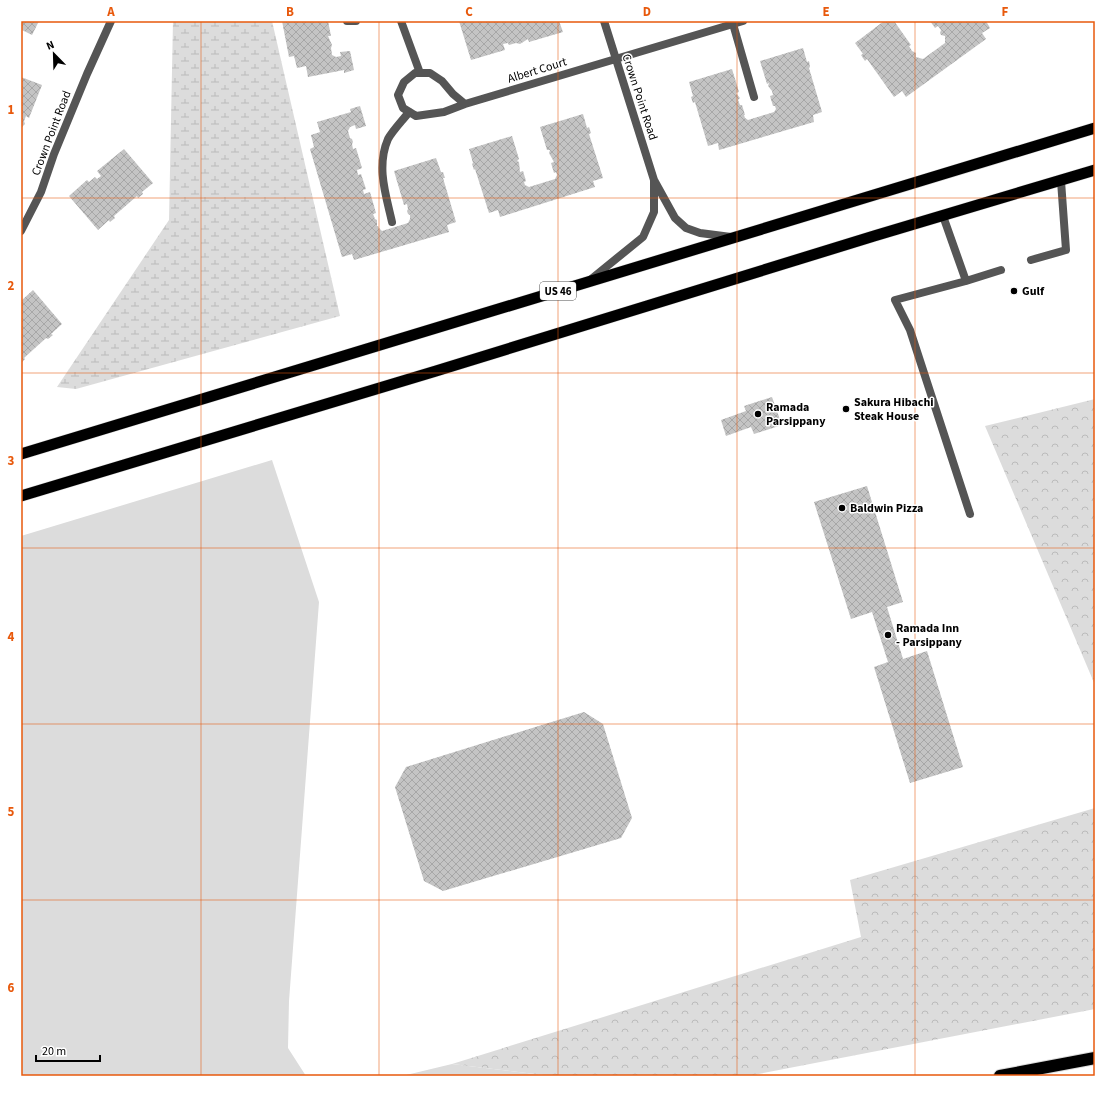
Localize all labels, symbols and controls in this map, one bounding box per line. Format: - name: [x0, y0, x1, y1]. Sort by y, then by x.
- text: A: [106, 3, 115, 21]
- text: B: [286, 3, 294, 21]
- text: C: [465, 3, 473, 21]
- text: D: [643, 3, 651, 21]
- text: E: [822, 3, 830, 21]
- text: F: [1002, 3, 1009, 21]
- north arrow: [34, 34, 74, 74]
- text: N: [44, 37, 57, 54]
- street label: Crown Point Road: [618, 52, 661, 142]
- street label: Albert Court: [506, 53, 569, 88]
- street label: Crown Point Road: [27, 88, 75, 178]
- text: 1: [8, 101, 15, 119]
- text: 2: [8, 277, 15, 295]
- road number: US 46: [540, 282, 576, 300]
- place label: Gulf: [1022, 283, 1045, 300]
- marker: Gulf: [1009, 286, 1019, 296]
- place label: Sakura Hibachi Steak House: [854, 394, 934, 425]
- place label: Ramada Parsippany: [766, 399, 826, 430]
- marker: Sakura Hibachi Steak House: [841, 404, 851, 414]
- marker: Ramada Parsippany: [753, 409, 763, 419]
- text: 3: [8, 452, 15, 470]
- place label: Baldwin Pizza: [850, 500, 923, 517]
- marker: Baldwin Pizza: [837, 503, 847, 513]
- place label: Ramada Inn - Parsippany: [896, 620, 963, 651]
- text: 4: [8, 628, 15, 646]
- marker: Ramada Inn - Parsippany: [883, 630, 893, 640]
- text: 5: [8, 803, 15, 821]
- text: 6: [8, 979, 15, 997]
- scale bar: [36, 1037, 100, 1063]
- text: 20 m: [42, 1043, 66, 1060]

